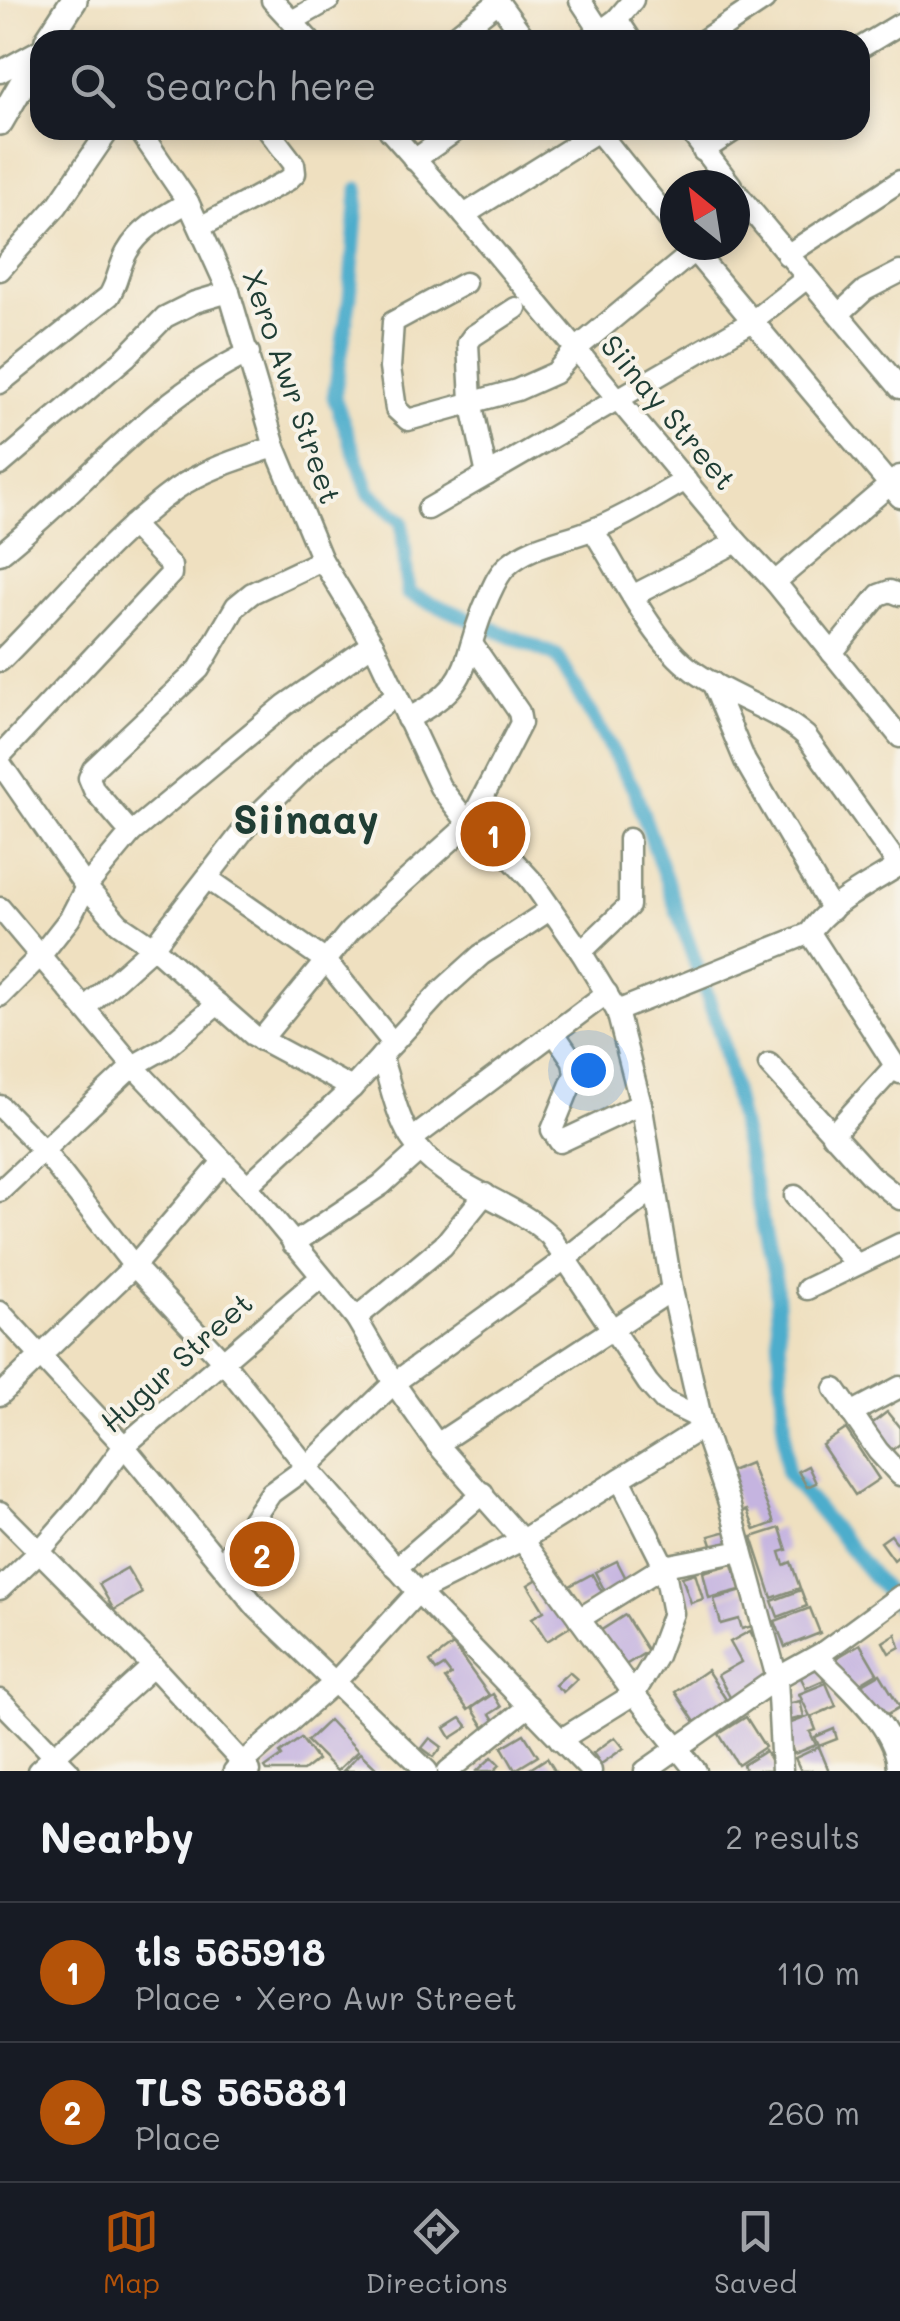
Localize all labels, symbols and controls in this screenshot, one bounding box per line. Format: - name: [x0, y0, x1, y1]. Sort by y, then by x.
- search box: [30, 30, 870, 140]
- icon: search: [65, 58, 120, 113]
- text: Search here: [145, 60, 376, 110]
- north arrow: [660, 170, 750, 260]
- street label: Xero Awr Street: [234, 264, 352, 509]
- street label: Siinay Street: [593, 326, 746, 498]
- district label: Siinaay: [233, 792, 379, 845]
- pin: 1: [460, 796, 526, 872]
- your location: [563, 1045, 614, 1096]
- street label: Hugur Street: [91, 1282, 260, 1441]
- pin: 2: [230, 1516, 294, 1592]
- text: Nearby: [40, 1809, 194, 1864]
- text: 2 results: [725, 1815, 860, 1857]
- text: tls 565918: [135, 1926, 326, 1976]
- text: 1: [65, 1951, 80, 1993]
- text: 110 m: [776, 1951, 860, 1993]
- text: Place · Xero Awr Street: [135, 1976, 517, 2018]
- text: TLS 565881: [135, 2066, 348, 2116]
- text: 2: [64, 2091, 81, 2133]
- text: 260 m: [767, 2091, 860, 2133]
- text: Place: [135, 2116, 221, 2158]
- tab: Map: [103, 2204, 160, 2300]
- tab: Directions: [366, 2204, 508, 2300]
- tab: Saved: [714, 2204, 797, 2300]

